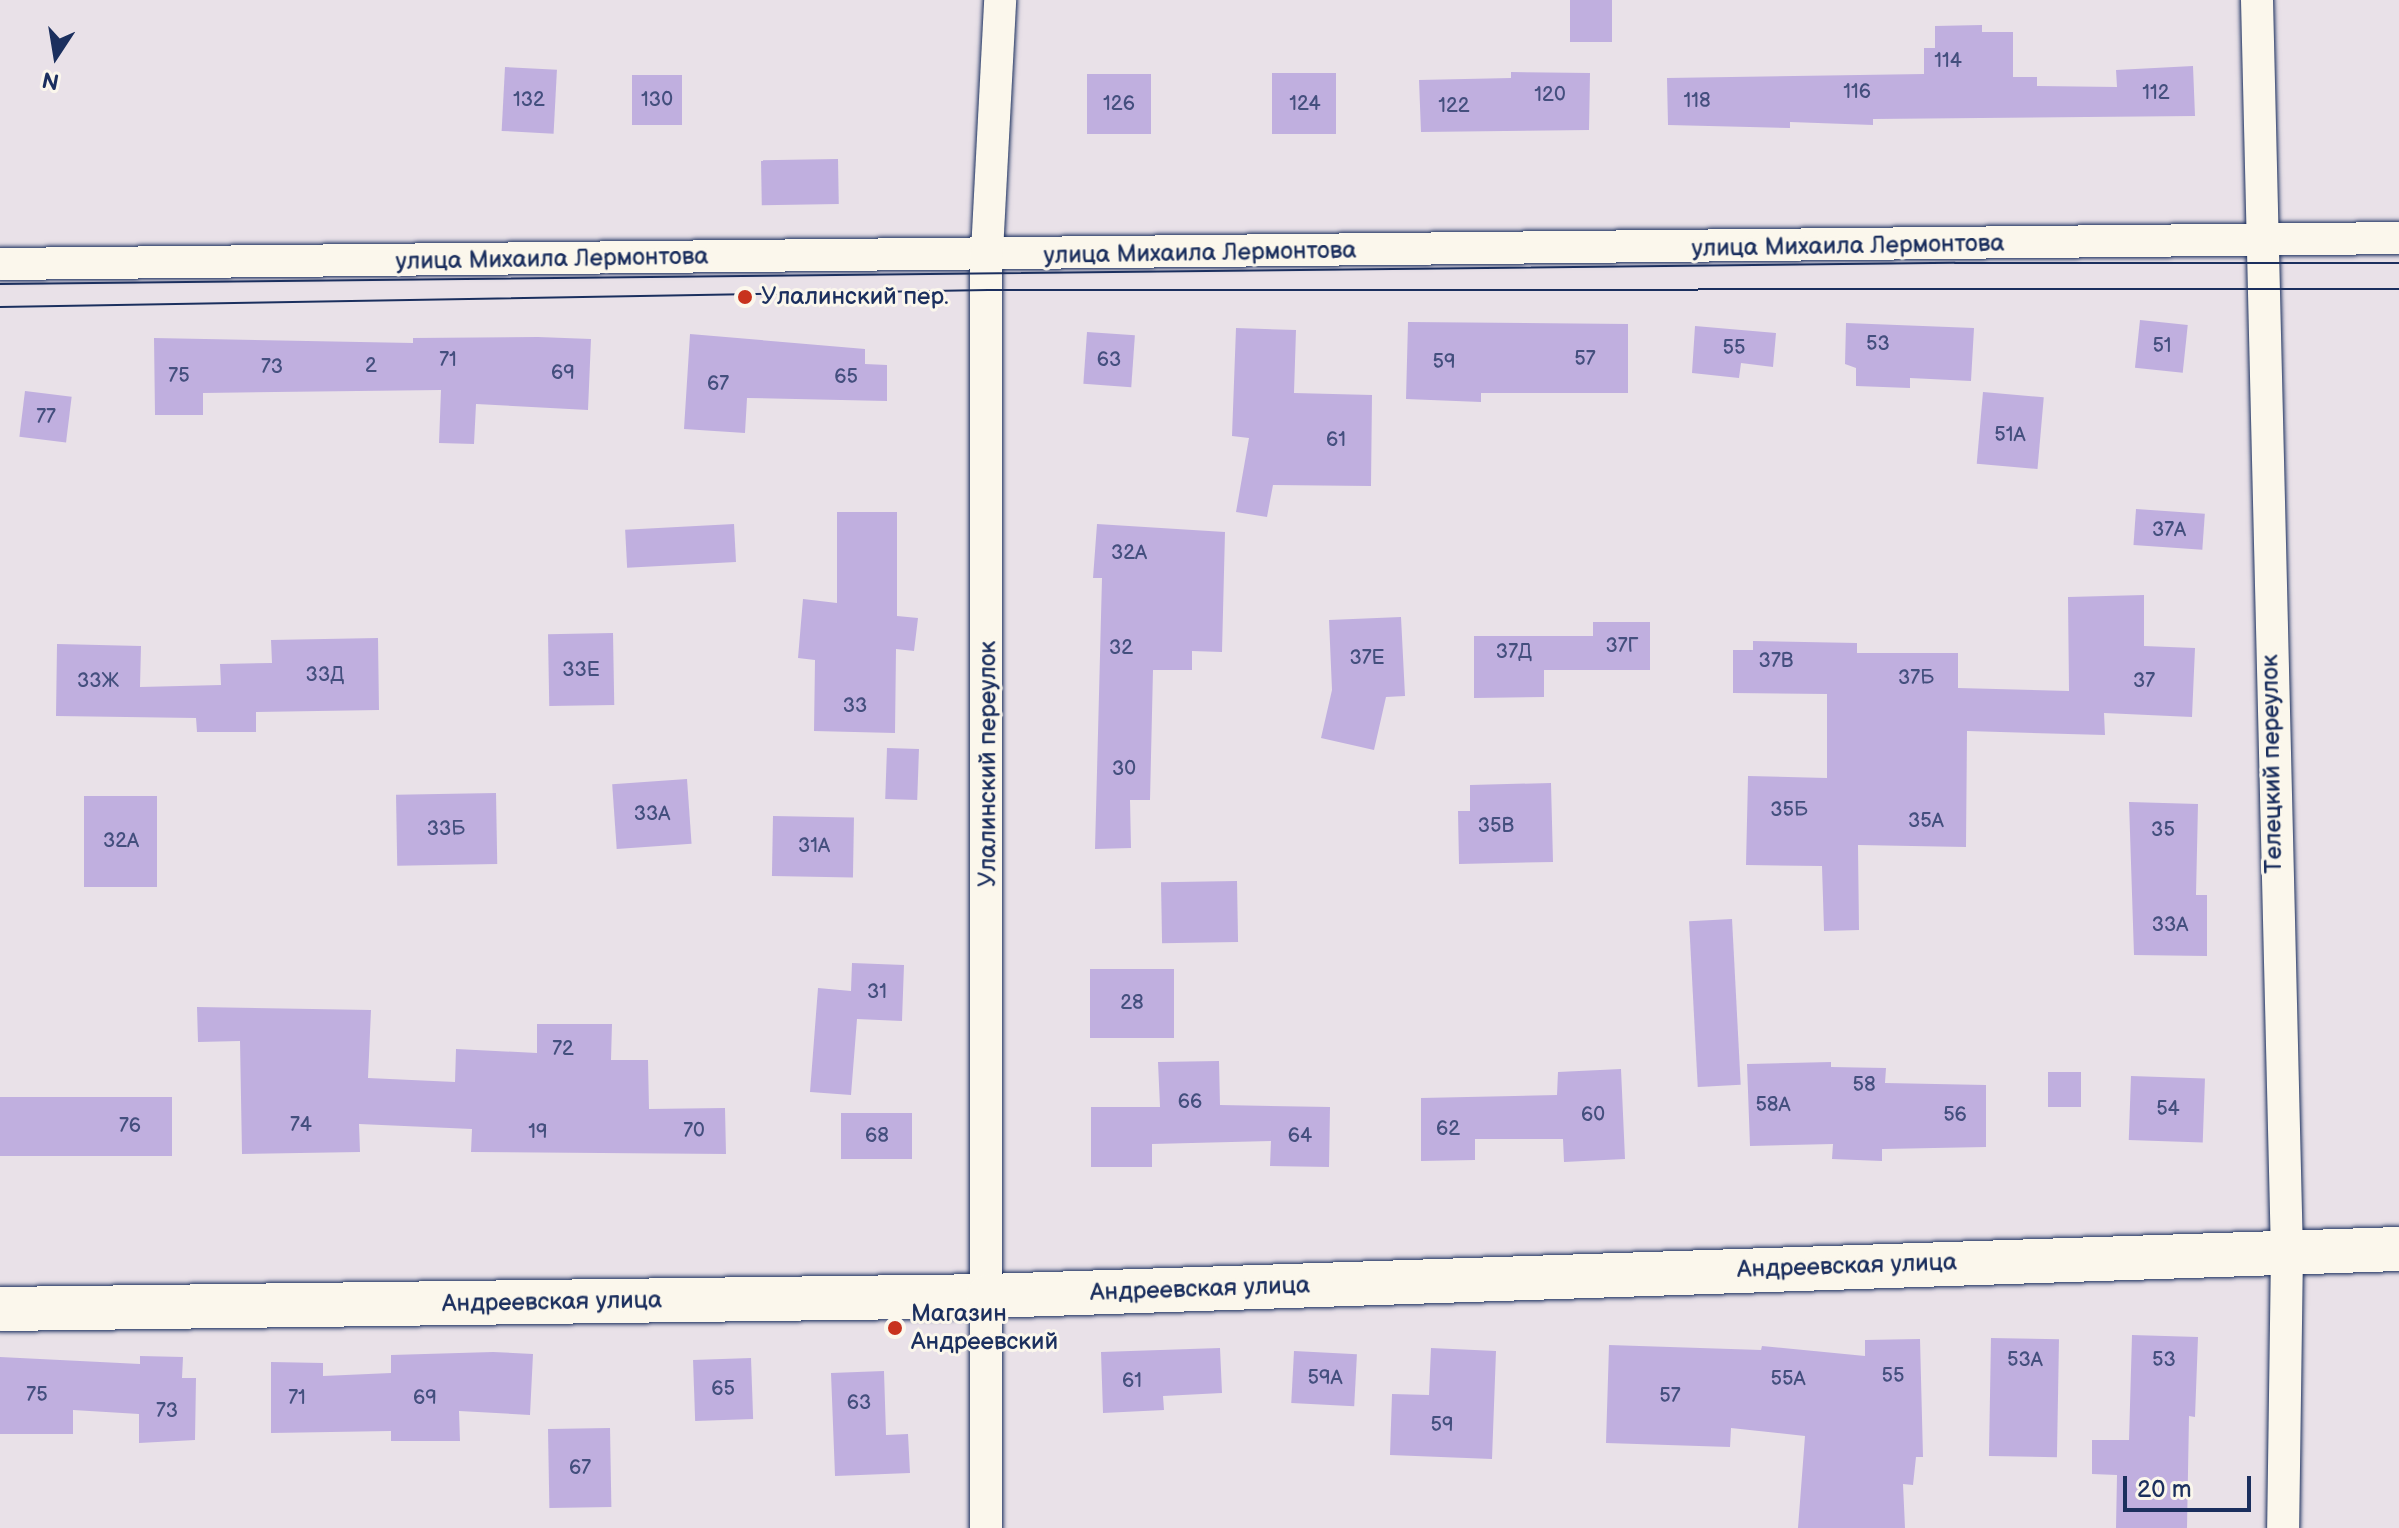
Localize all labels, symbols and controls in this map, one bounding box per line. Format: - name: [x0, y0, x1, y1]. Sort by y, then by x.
- north arrow: [16, 16, 96, 96]
- house number: 114: [1934, 49, 1962, 73]
- text: N: [40, 65, 62, 95]
- house number: 116: [1843, 80, 1871, 104]
- house number: 112: [2142, 81, 2170, 105]
- house number: 120: [1534, 83, 1566, 107]
- house number: 132: [513, 88, 545, 112]
- house number: 130: [641, 88, 673, 112]
- house number: 118: [1683, 89, 1711, 113]
- house number: 126: [1103, 92, 1135, 116]
- house number: 124: [1289, 92, 1321, 116]
- house number: 122: [1438, 94, 1470, 118]
- street label: улица Михаила Лермонтова: [1691, 229, 2005, 263]
- street label: улица Михаила Лермонтова: [1043, 236, 1357, 270]
- street label: улица Михаила Лермонтова: [395, 242, 709, 276]
- place label: Улалинский пер.: [761, 283, 949, 311]
- marker: Улалинский пер.: [736, 288, 754, 306]
- house number: 53: [1866, 332, 1890, 356]
- house number: 51: [2152, 334, 2172, 358]
- house number: 55: [1723, 336, 1745, 360]
- house number: 57: [1574, 347, 1596, 371]
- house number: 71: [439, 348, 457, 372]
- house number: 63: [1097, 348, 1121, 372]
- house number: 59: [1432, 350, 1456, 374]
- house number: 2: [365, 354, 377, 378]
- house number: 73: [261, 355, 283, 379]
- house number: 69: [551, 361, 575, 385]
- house number: 75: [168, 364, 190, 388]
- house number: 65: [834, 365, 858, 389]
- house number: 67: [707, 372, 729, 396]
- house number: 77: [36, 405, 56, 429]
- house number: 51А: [1994, 423, 2026, 447]
- house number: 61: [1326, 428, 1346, 452]
- house number: 37А: [2152, 518, 2186, 542]
- house number: 32А: [1111, 541, 1147, 565]
- house number: 37Г: [1605, 634, 1639, 658]
- house number: 32: [1109, 636, 1133, 660]
- house number: 37Д: [1496, 640, 1532, 664]
- street label: Улалинский переулок: [974, 641, 1002, 887]
- house number: 37Е: [1349, 646, 1385, 670]
- house number: 37В: [1759, 649, 1793, 673]
- street label: Телецкий переулок: [2256, 654, 2288, 874]
- house number: 33Е: [562, 658, 600, 682]
- house number: 33Д: [306, 663, 344, 687]
- house number: 37Б: [1898, 666, 1934, 690]
- house number: 33Ж: [77, 669, 119, 693]
- house number: 37: [2133, 669, 2155, 693]
- house number: 33: [843, 694, 867, 718]
- house number: 30: [1112, 757, 1136, 781]
- house number: 35Б: [1770, 798, 1808, 822]
- house number: 33А: [634, 802, 670, 826]
- house number: 35А: [1908, 809, 1944, 833]
- house number: 35В: [1478, 814, 1514, 838]
- house number: 33Б: [427, 817, 465, 841]
- house number: 35: [2151, 818, 2175, 842]
- house number: 32А: [103, 829, 139, 853]
- house number: 31А: [798, 834, 830, 858]
- house number: 33А: [2152, 913, 2188, 937]
- house number: 31: [867, 980, 887, 1004]
- house number: 28: [1120, 991, 1144, 1015]
- house number: 72: [552, 1037, 574, 1061]
- house number: 58: [1852, 1073, 1876, 1097]
- house number: 66: [1178, 1090, 1202, 1114]
- house number: 58А: [1755, 1093, 1791, 1117]
- house number: 54: [2156, 1097, 2180, 1121]
- house number: 60: [1581, 1103, 1605, 1127]
- house number: 56: [1943, 1103, 1967, 1127]
- house number: 74: [290, 1113, 312, 1137]
- house number: 76: [119, 1114, 141, 1138]
- house number: 62: [1436, 1117, 1460, 1141]
- house number: 70: [683, 1119, 705, 1143]
- house number: 19: [528, 1120, 548, 1144]
- house number: 68: [865, 1124, 889, 1148]
- house number: 64: [1288, 1124, 1312, 1148]
- street label: Андреевская улица: [1737, 1248, 1957, 1284]
- street label: Андреевская улица: [1090, 1271, 1310, 1307]
- street label: Андреевская улица: [442, 1286, 662, 1318]
- place label: Магазин Андреевский: [911, 1300, 1058, 1356]
- marker: Магазин Андреевский: [886, 1319, 904, 1337]
- house number: 53А: [2007, 1348, 2043, 1372]
- house number: 53: [2152, 1348, 2176, 1372]
- house number: 55: [1882, 1364, 1904, 1388]
- house number: 59А: [1307, 1366, 1343, 1390]
- house number: 55А: [1770, 1367, 1806, 1391]
- house number: 61: [1122, 1369, 1142, 1393]
- house number: 65: [711, 1377, 735, 1401]
- house number: 75: [26, 1383, 48, 1407]
- house number: 57: [1659, 1384, 1681, 1408]
- house number: 71: [288, 1386, 306, 1410]
- house number: 69: [413, 1386, 437, 1410]
- house number: 63: [847, 1391, 871, 1415]
- house number: 73: [156, 1399, 178, 1423]
- house number: 59: [1430, 1413, 1454, 1437]
- house number: 67: [569, 1456, 591, 1480]
- scale bar: [2127, 1460, 2255, 1510]
- text: 20 m: [2137, 1475, 2192, 1504]

